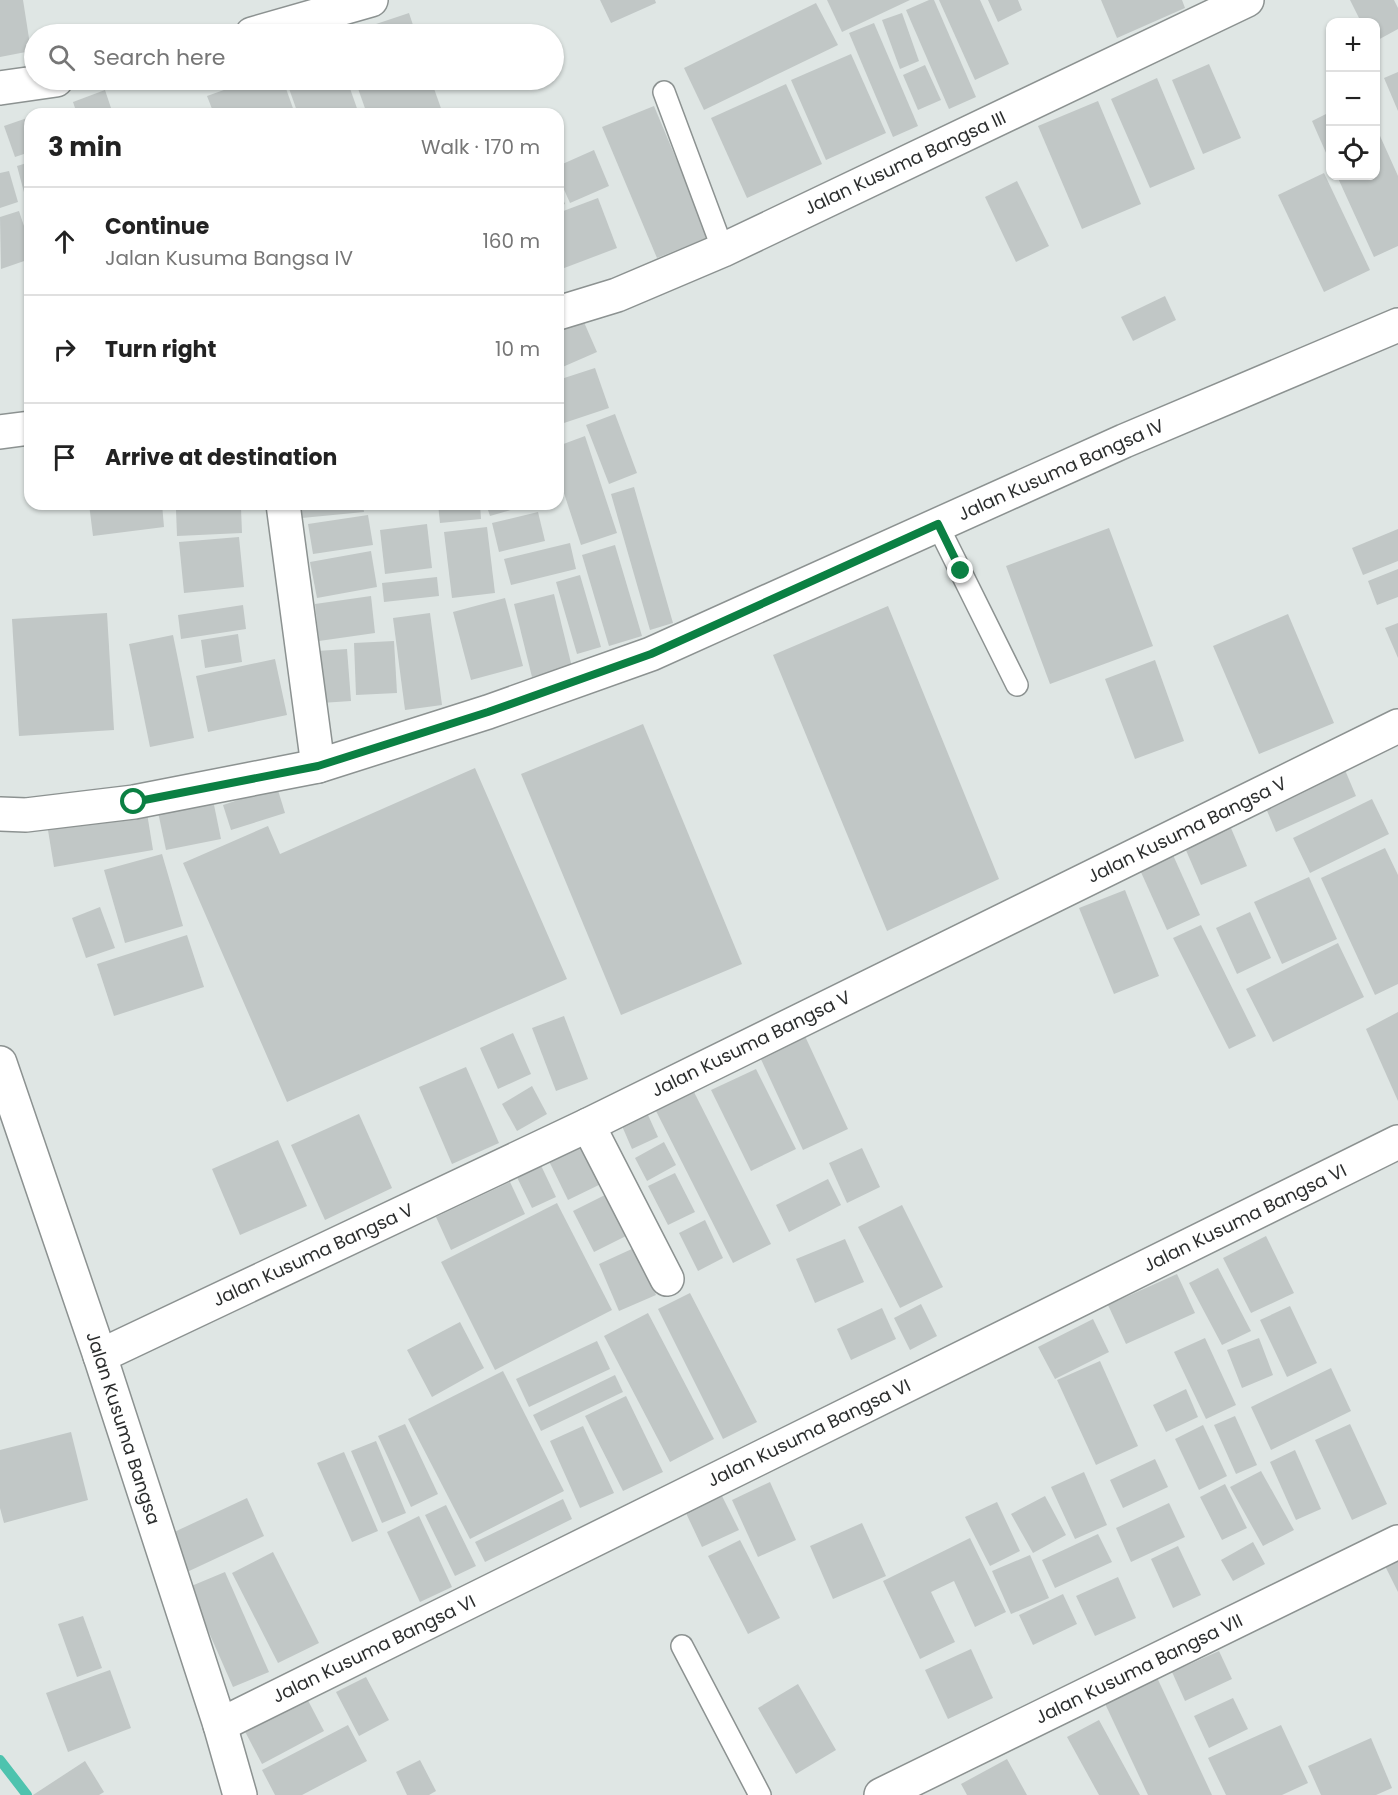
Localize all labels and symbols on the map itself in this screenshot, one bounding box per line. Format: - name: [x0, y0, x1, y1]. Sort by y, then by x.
- street label: Jalan Kusuma Bangsa III: [800, 105, 1010, 220]
- street label: Jalan Kusuma Bangsa IV: [954, 413, 1168, 526]
- route end: [947, 557, 973, 583]
- street label: Jalan Kusuma Bangsa V: [1083, 770, 1291, 889]
- route start: [120, 788, 146, 814]
- street label: Jalan Kusuma Bangsa V: [647, 984, 855, 1103]
- street label: Jalan Kusuma Bangsa VI: [1139, 1157, 1351, 1278]
- street label: Jalan Kusuma Bangsa V: [208, 1197, 417, 1312]
- street label: Jalan Kusuma Bangsa: [80, 1328, 167, 1528]
- street label: Jalan Kusuma Bangsa VI: [703, 1372, 915, 1493]
- street label: Jalan Kusuma Bangsa VI: [268, 1588, 480, 1709]
- street label: Jalan Kusuma Bangsa VII: [1031, 1607, 1247, 1730]

